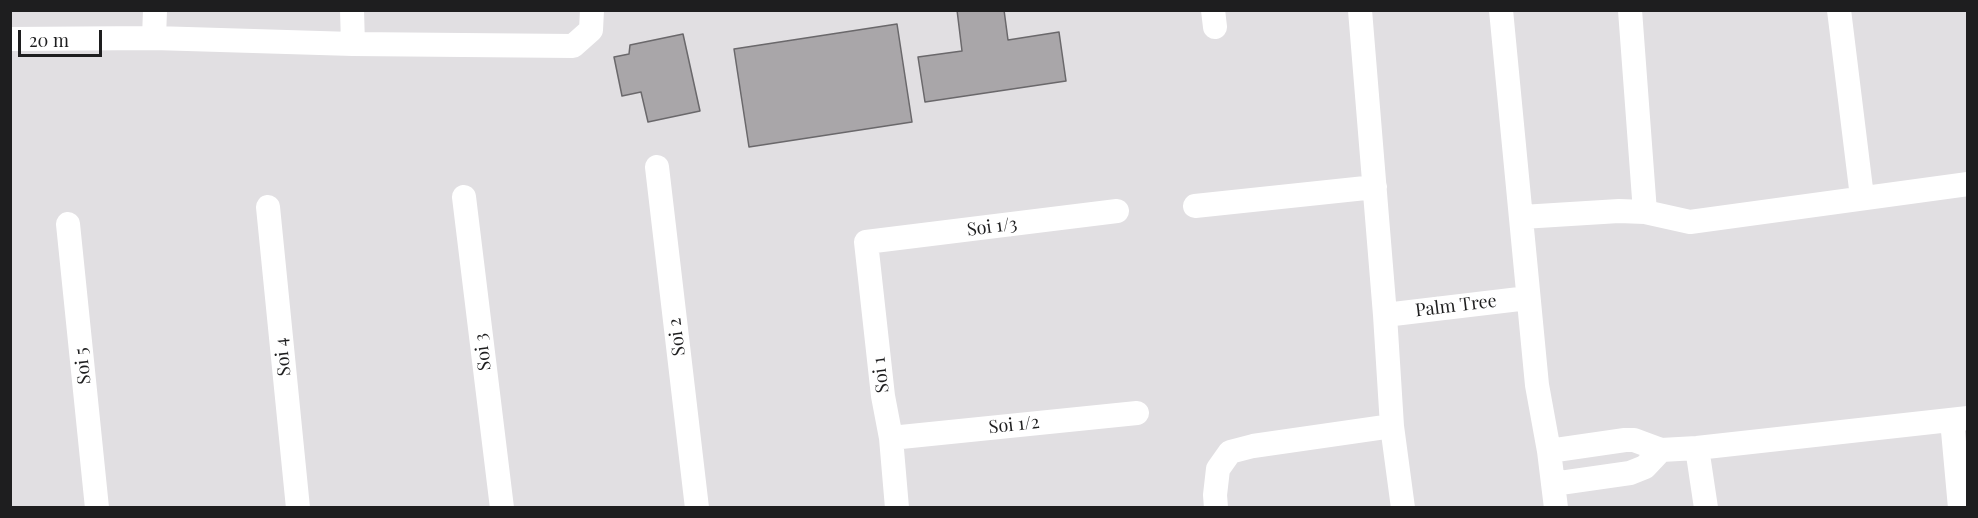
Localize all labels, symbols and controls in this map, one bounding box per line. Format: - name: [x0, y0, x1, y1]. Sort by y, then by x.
- scale bar: [21, 18, 105, 56]
- text: 20 m: [29, 28, 69, 52]
- street label: Soi 1/3: [966, 213, 1018, 241]
- street label: Palm Tree: [1414, 290, 1498, 322]
- street label: Soi 2: [664, 317, 690, 357]
- street label: Soi 3: [470, 332, 496, 372]
- street label: Soi 4: [270, 337, 296, 377]
- street label: Soi 5: [70, 347, 96, 385]
- street label: Soi 1: [868, 356, 894, 394]
- street label: Soi 1/2: [988, 412, 1040, 438]

